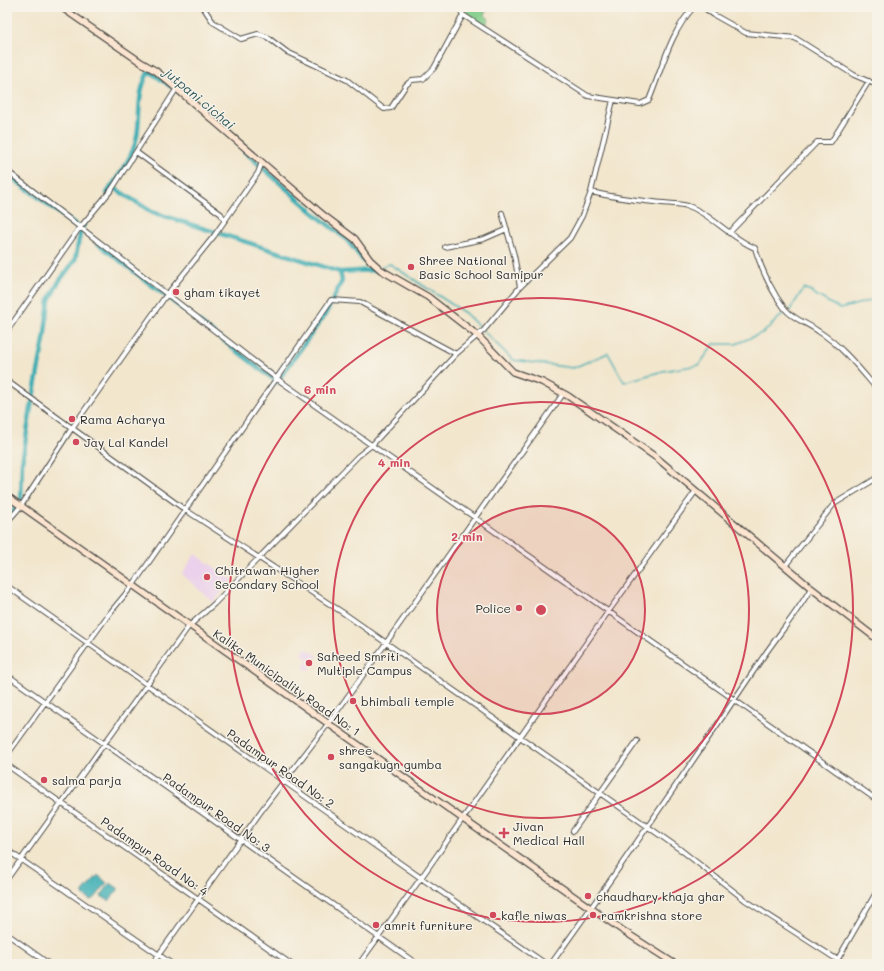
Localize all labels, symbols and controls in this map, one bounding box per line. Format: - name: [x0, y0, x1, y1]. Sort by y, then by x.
- water label: jutpani cichai: [160, 62, 239, 133]
- place label: Shree National Basic School Samipur: [419, 252, 543, 282]
- marker: Shree National Basic School Samipur: [406, 262, 416, 272]
- place label: gham tikayet: [184, 284, 260, 300]
- marker: gham tikayet: [171, 287, 181, 297]
- text: 6 min: [304, 381, 336, 397]
- place label: Rama Acharya: [80, 411, 165, 427]
- marker: Rama Acharya: [67, 414, 77, 424]
- place label: Jay Lal Kandel: [84, 434, 168, 450]
- marker: Jay Lal Kandel: [71, 437, 81, 447]
- text: 4 min: [378, 454, 410, 470]
- text: 2 min: [451, 528, 483, 544]
- place label: Chitrawan Higher Secondary School: [215, 562, 319, 592]
- marker: Chitrawan Higher Secondary School: [202, 572, 212, 582]
- place label: Police: [475, 600, 511, 616]
- marker: Police: [514, 603, 524, 613]
- centre of rings: [534, 603, 548, 617]
- street label: Kalika Municipality Road No: 1: [210, 625, 364, 739]
- place label: Saheed Smriti Multiple Campus: [317, 648, 412, 678]
- marker: Saheed Smriti Multiple Campus: [304, 658, 314, 668]
- place label: bhimbali temple: [361, 693, 454, 709]
- marker: bhimbali temple: [348, 696, 358, 706]
- street label: Padampur Road No: 2: [224, 725, 338, 811]
- place label: shree sangakugn gumba: [339, 742, 442, 772]
- marker: shree sangakugn gumba: [326, 752, 336, 762]
- street label: Padampur Road No: 3: [160, 769, 274, 855]
- place label: salma parja: [52, 772, 122, 788]
- marker: salma parja: [39, 775, 49, 785]
- street label: Padampur Road No: 4: [98, 813, 212, 899]
- place label: Jivan Medical Hall: [513, 818, 585, 848]
- marker: Jivan Medical Hall: [498, 827, 510, 839]
- place label: chaudhary khaja ghar: [596, 888, 725, 904]
- marker: chaudhary khaja ghar: [583, 891, 593, 901]
- place label: kafle niwas: [501, 907, 567, 923]
- place label: ramkrishna store: [601, 907, 702, 923]
- marker: kafle niwas: [488, 910, 498, 920]
- marker: ramkrishna store: [588, 910, 598, 920]
- place label: amrit furniture: [384, 917, 473, 933]
- marker: amrit furniture: [371, 920, 381, 930]

